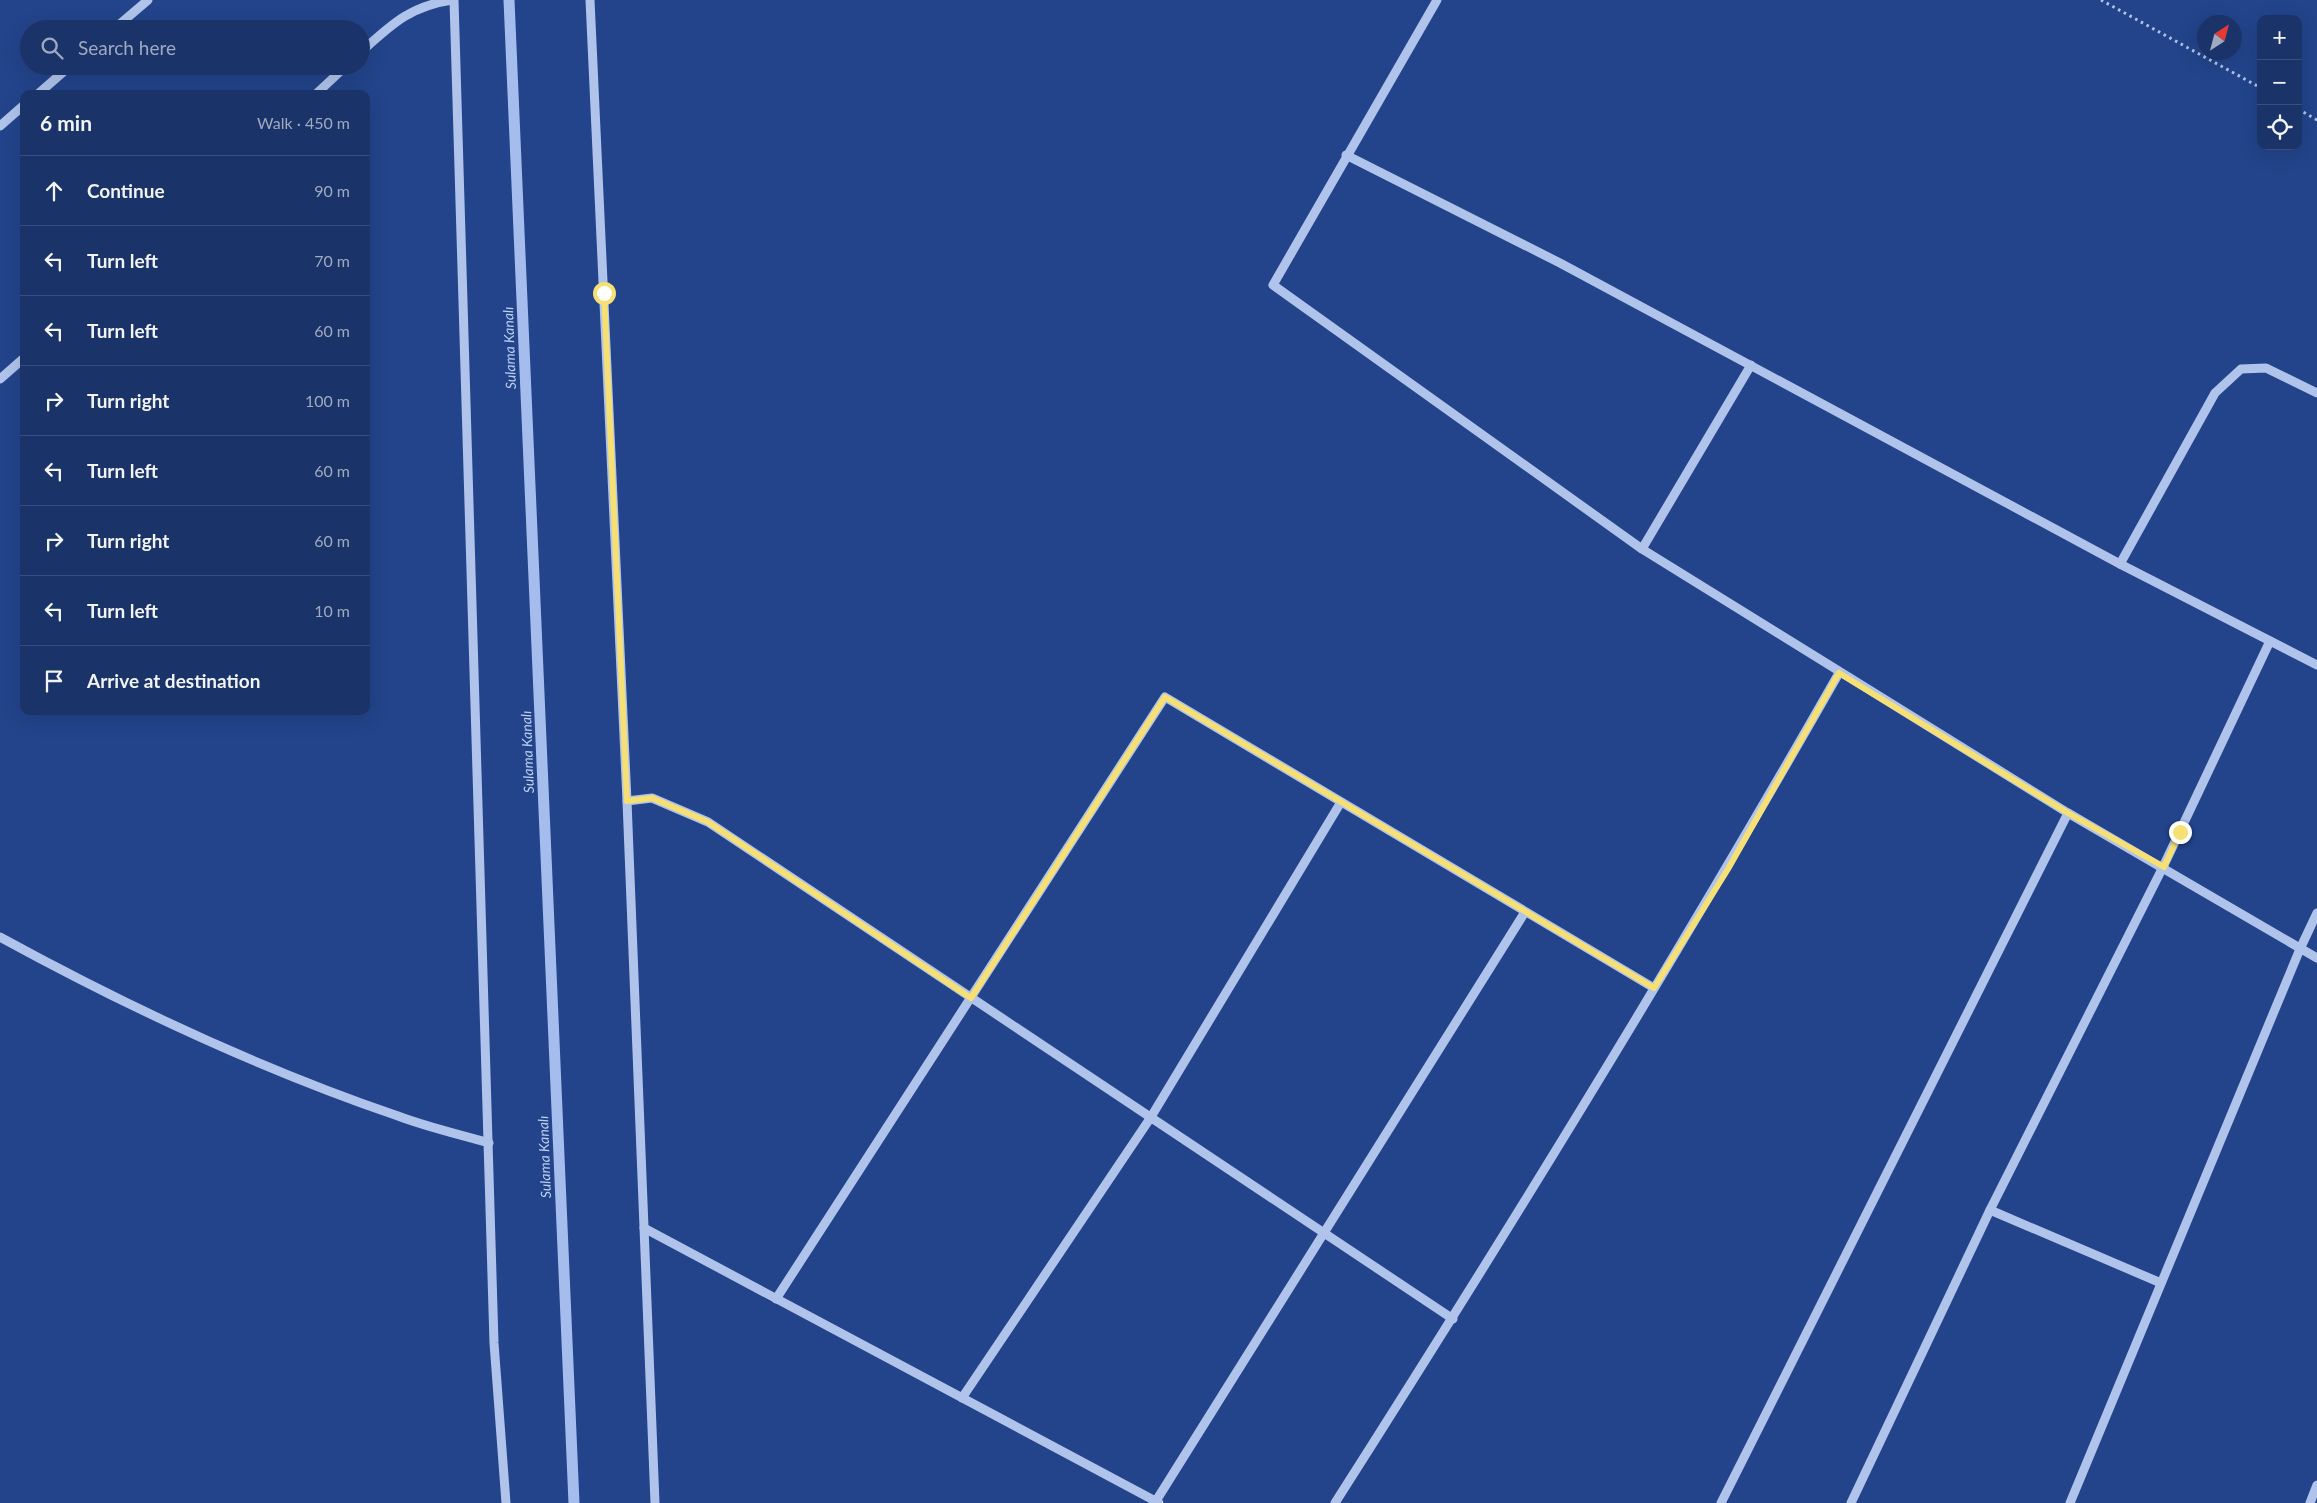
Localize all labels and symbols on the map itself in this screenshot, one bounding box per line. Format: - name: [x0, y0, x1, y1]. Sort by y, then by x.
- north arrow: [2197, 15, 2242, 60]
- route start: [593, 282, 616, 305]
- water label: Sulama Kanalı: [499, 306, 519, 390]
- water label: Sulama Kanalı: [517, 710, 537, 794]
- route end: [2169, 821, 2192, 844]
- water label: Sulama Kanalı: [534, 1115, 554, 1199]

